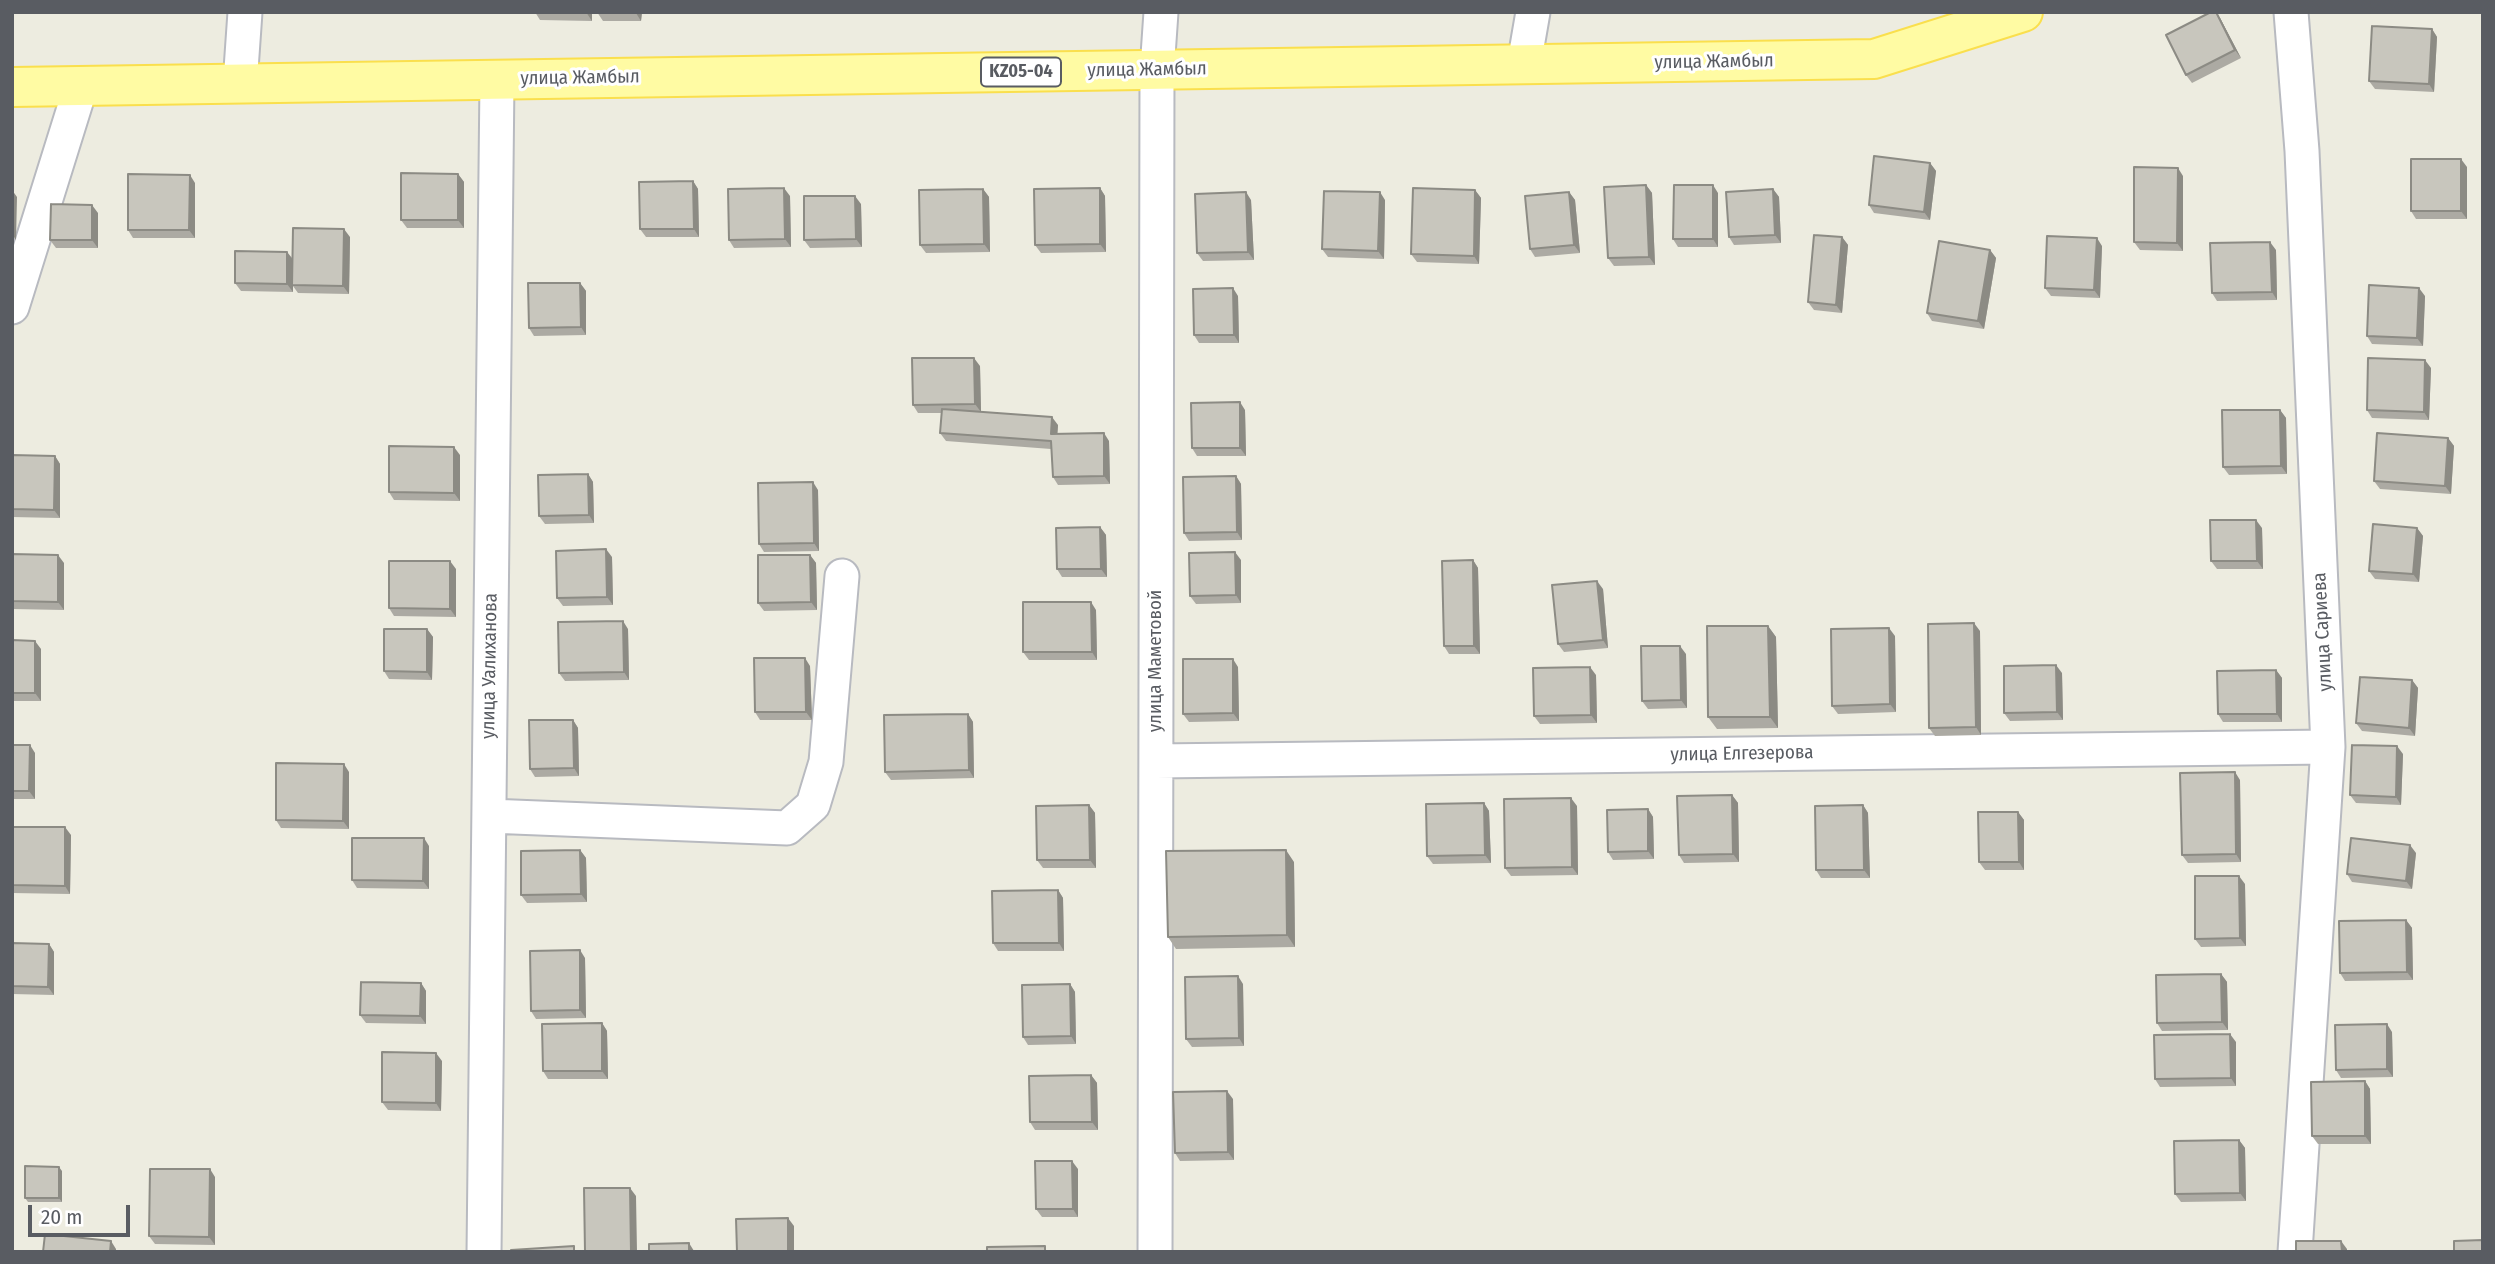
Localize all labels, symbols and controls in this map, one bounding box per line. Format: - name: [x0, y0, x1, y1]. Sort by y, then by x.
- street label: улица Жамбыл: [1654, 50, 1774, 74]
- road number: KZ05-04: [981, 58, 1061, 86]
- street label: улица Жамбыл: [1087, 58, 1207, 82]
- street label: улица Жамбыл: [520, 66, 640, 90]
- street label: улица Сариева: [2308, 572, 2338, 692]
- street label: улица Маметовой: [1145, 590, 1167, 732]
- street label: улица Уалиханова: [477, 593, 503, 739]
- street label: улица Елгезерова: [1670, 741, 1814, 767]
- scale bar: [32, 1190, 133, 1234]
- text: 20 m: [41, 1204, 82, 1230]

